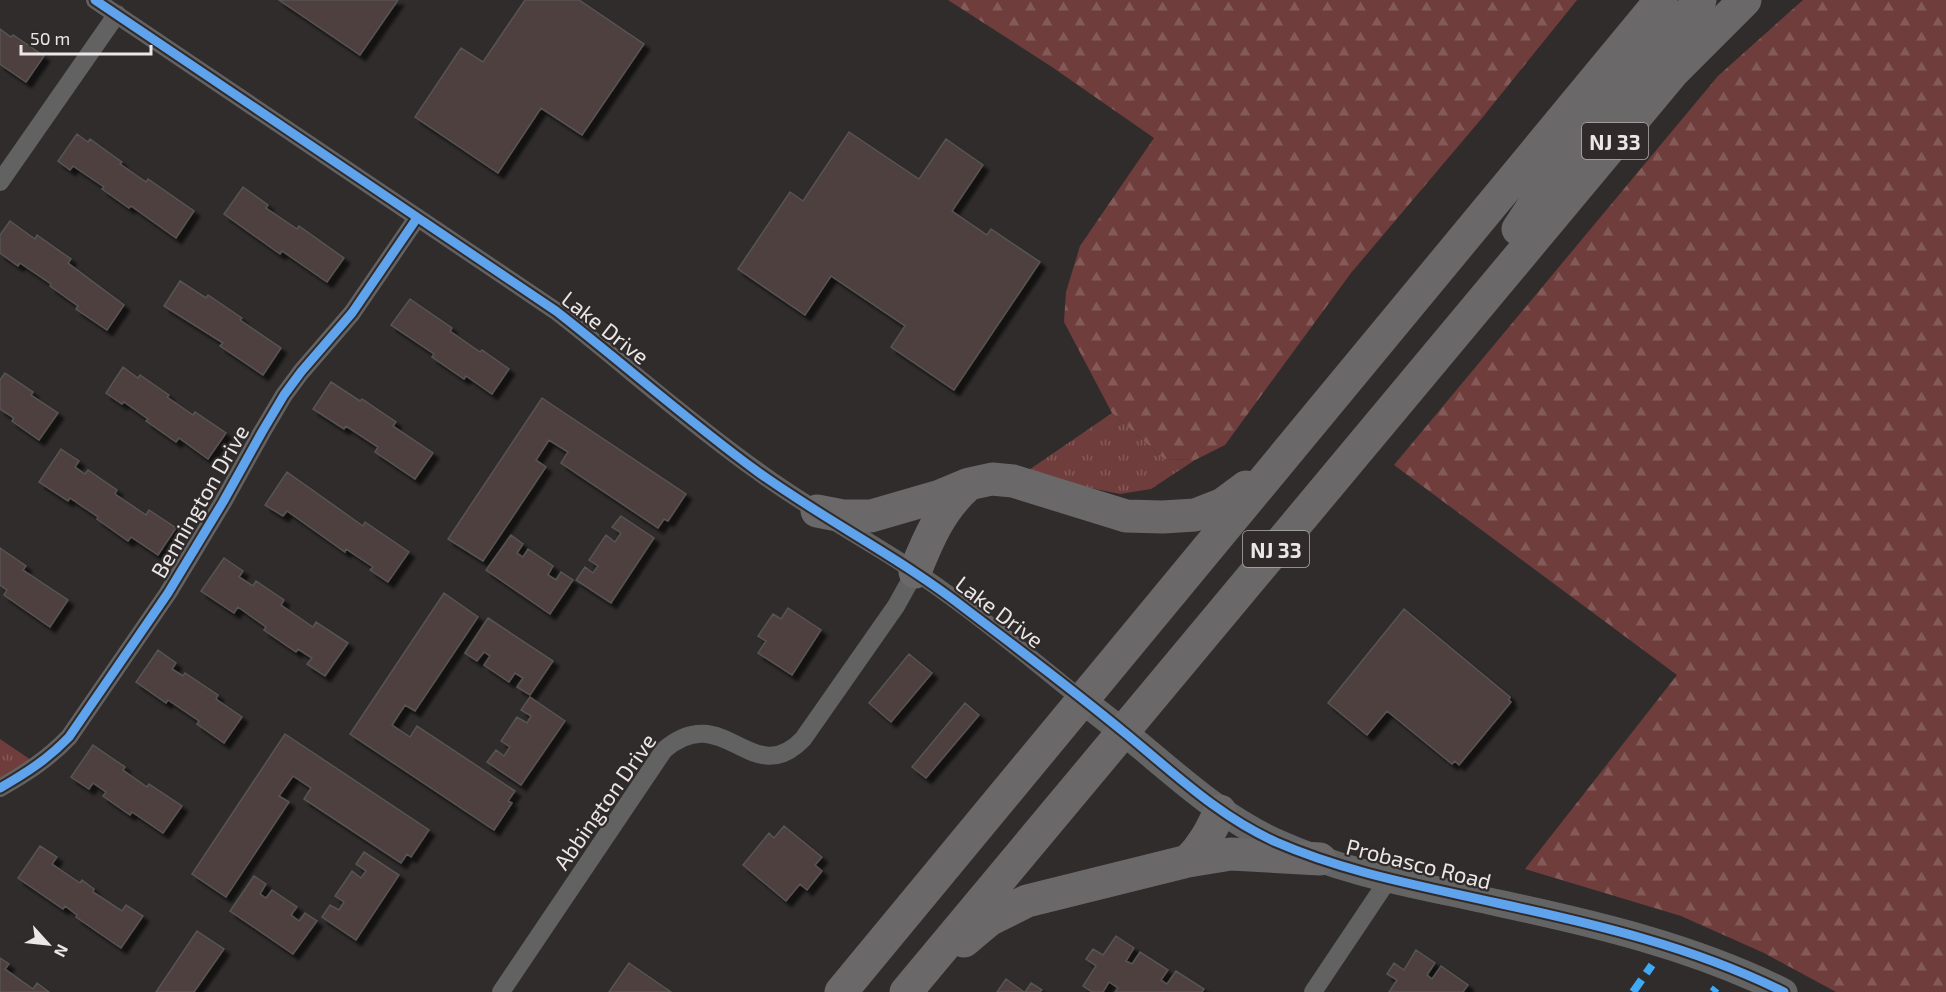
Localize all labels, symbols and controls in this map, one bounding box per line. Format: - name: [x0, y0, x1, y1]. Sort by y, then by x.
- scale bar: [21, 18, 152, 56]
- text: 50 m: [30, 27, 70, 49]
- road number: NJ 33: [1582, 123, 1648, 159]
- street label: Lake Drive: [557, 285, 655, 369]
- street label: Bennington Drive: [145, 420, 253, 582]
- road number: NJ 33: [1243, 531, 1309, 567]
- street label: Lake Drive: [951, 570, 1049, 652]
- street label: Abbington Drive: [547, 728, 661, 874]
- street label: Probasco Road: [1344, 832, 1494, 894]
- north arrow: [18, 914, 78, 974]
- text: N: [51, 942, 73, 961]

